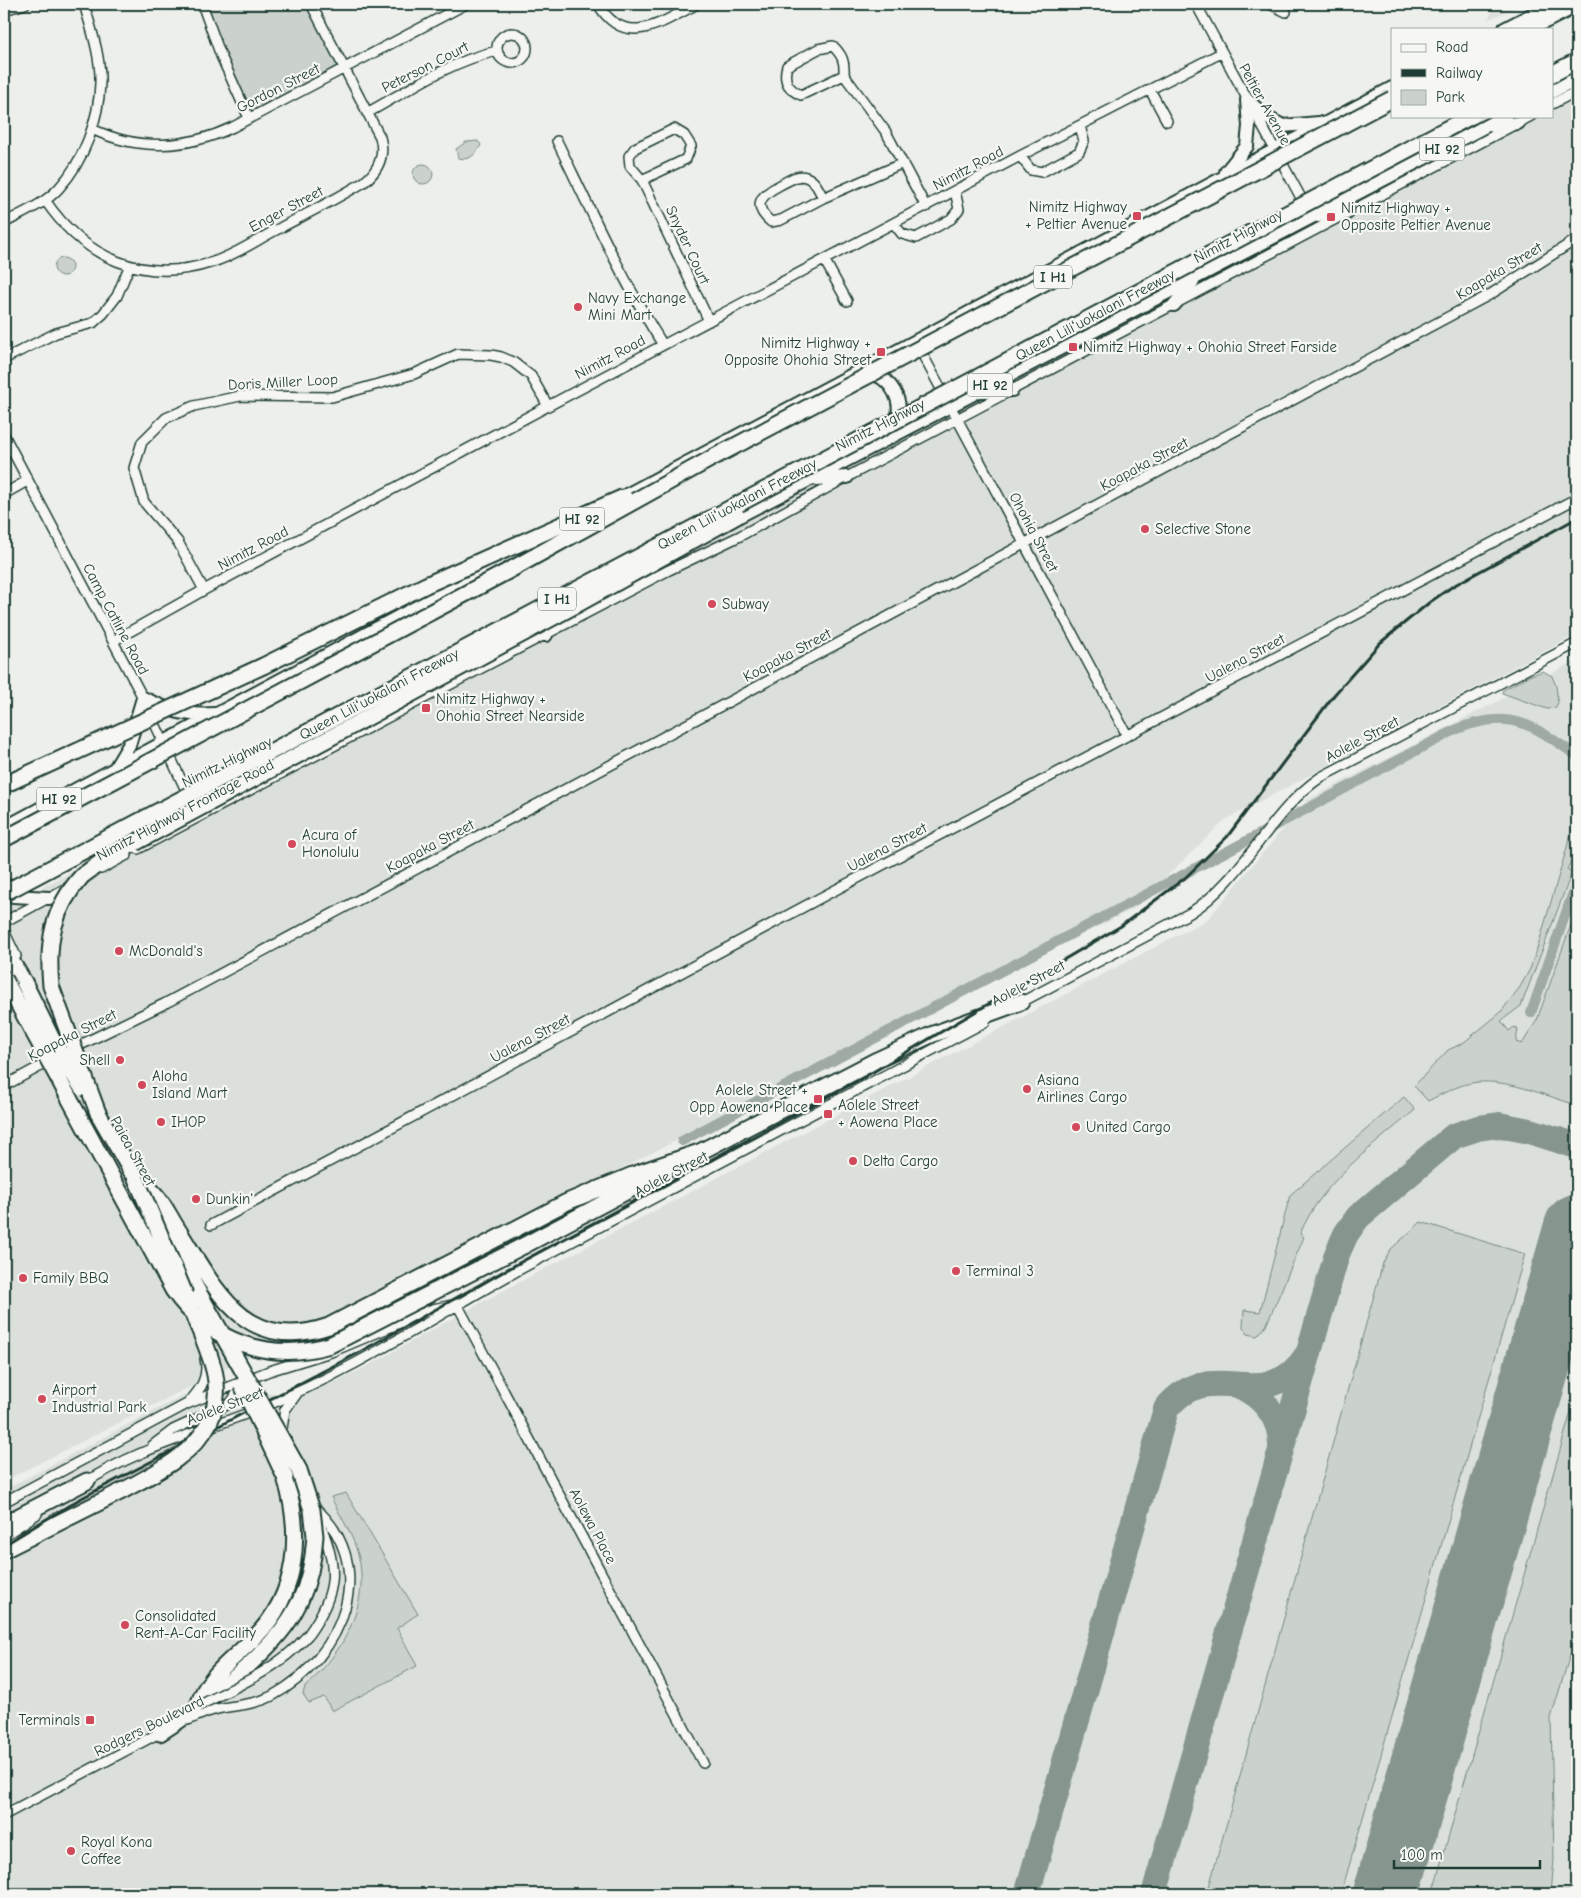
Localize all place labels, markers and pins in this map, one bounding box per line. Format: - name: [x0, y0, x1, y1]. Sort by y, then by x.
- place label: Nimitz Highway + Peltier Avenue: [1025, 198, 1127, 233]
- place label: Nimitz Highway + Opposite Peltier Avenue: [1341, 199, 1491, 234]
- marker: Nimitz Highway + Peltier Avenue: [1131, 210, 1143, 222]
- marker: Nimitz Highway + Opposite Peltier Avenue: [1325, 211, 1337, 223]
- place label: Navy Exchange Mini Mart: [588, 289, 687, 324]
- marker: Navy Exchange Mini Mart: [572, 301, 584, 313]
- place label: Nimitz Highway + Opposite Ohohia Street: [724, 334, 872, 369]
- place label: Nimitz Highway + Ohohia Street Farside: [1083, 338, 1337, 356]
- marker: Nimitz Highway + Ohohia Street Farside: [1067, 341, 1079, 353]
- marker: Nimitz Highway + Opposite Ohohia Street: [875, 346, 887, 358]
- place label: Selective Stone: [1155, 520, 1251, 538]
- marker: Selective Stone: [1139, 523, 1151, 535]
- place label: Subway: [722, 595, 769, 613]
- marker: Subway: [706, 598, 718, 610]
- place label: Nimitz Highway + Ohohia Street Nearside: [436, 690, 585, 725]
- marker: Nimitz Highway + Ohohia Street Nearside: [420, 702, 432, 714]
- place label: Acura of Honolulu: [302, 826, 359, 861]
- marker: Acura of Honolulu: [286, 838, 298, 850]
- place label: McDonald's: [129, 942, 203, 960]
- marker: McDonald's: [113, 945, 125, 957]
- place label: Shell: [80, 1051, 110, 1069]
- marker: Shell: [114, 1054, 126, 1066]
- place label: Aloha Island Mart: [152, 1067, 228, 1102]
- place label: Asiana Airlines Cargo: [1037, 1071, 1127, 1106]
- marker: Aloha Island Mart: [136, 1079, 148, 1091]
- place label: Aolele Street + Opp Aowena Place: [689, 1081, 808, 1116]
- marker: Asiana Airlines Cargo: [1021, 1083, 1033, 1095]
- marker: Aolele Street + Opp Aowena Place: [812, 1093, 824, 1105]
- place label: Aolele Street + Aowena Place: [838, 1096, 938, 1131]
- marker: Aolele Street + Aowena Place: [822, 1108, 834, 1120]
- place label: IHOP: [171, 1113, 206, 1131]
- marker: IHOP: [155, 1116, 167, 1128]
- place label: United Cargo: [1086, 1118, 1171, 1136]
- marker: United Cargo: [1070, 1121, 1082, 1133]
- place label: Delta Cargo: [863, 1152, 938, 1170]
- marker: Delta Cargo: [847, 1155, 859, 1167]
- place label: Dunkin': [206, 1190, 253, 1208]
- marker: Dunkin': [190, 1193, 202, 1205]
- place label: Terminal 3: [966, 1262, 1034, 1280]
- marker: Terminal 3: [950, 1265, 962, 1277]
- place label: Family BBQ: [33, 1269, 109, 1287]
- marker: Family BBQ: [17, 1272, 29, 1284]
- place label: Airport Industrial Park: [52, 1381, 147, 1416]
- marker: Airport Industrial Park: [36, 1393, 48, 1405]
- place label: Consolidated Rent-A-Car Facility: [135, 1607, 256, 1642]
- marker: Consolidated Rent-A-Car Facility: [119, 1619, 131, 1631]
- place label: Terminals: [19, 1711, 80, 1729]
- marker: Terminals: [84, 1714, 96, 1726]
- place label: Royal Kona Coffee: [81, 1833, 153, 1868]
- marker: Royal Kona Coffee: [65, 1845, 77, 1857]

